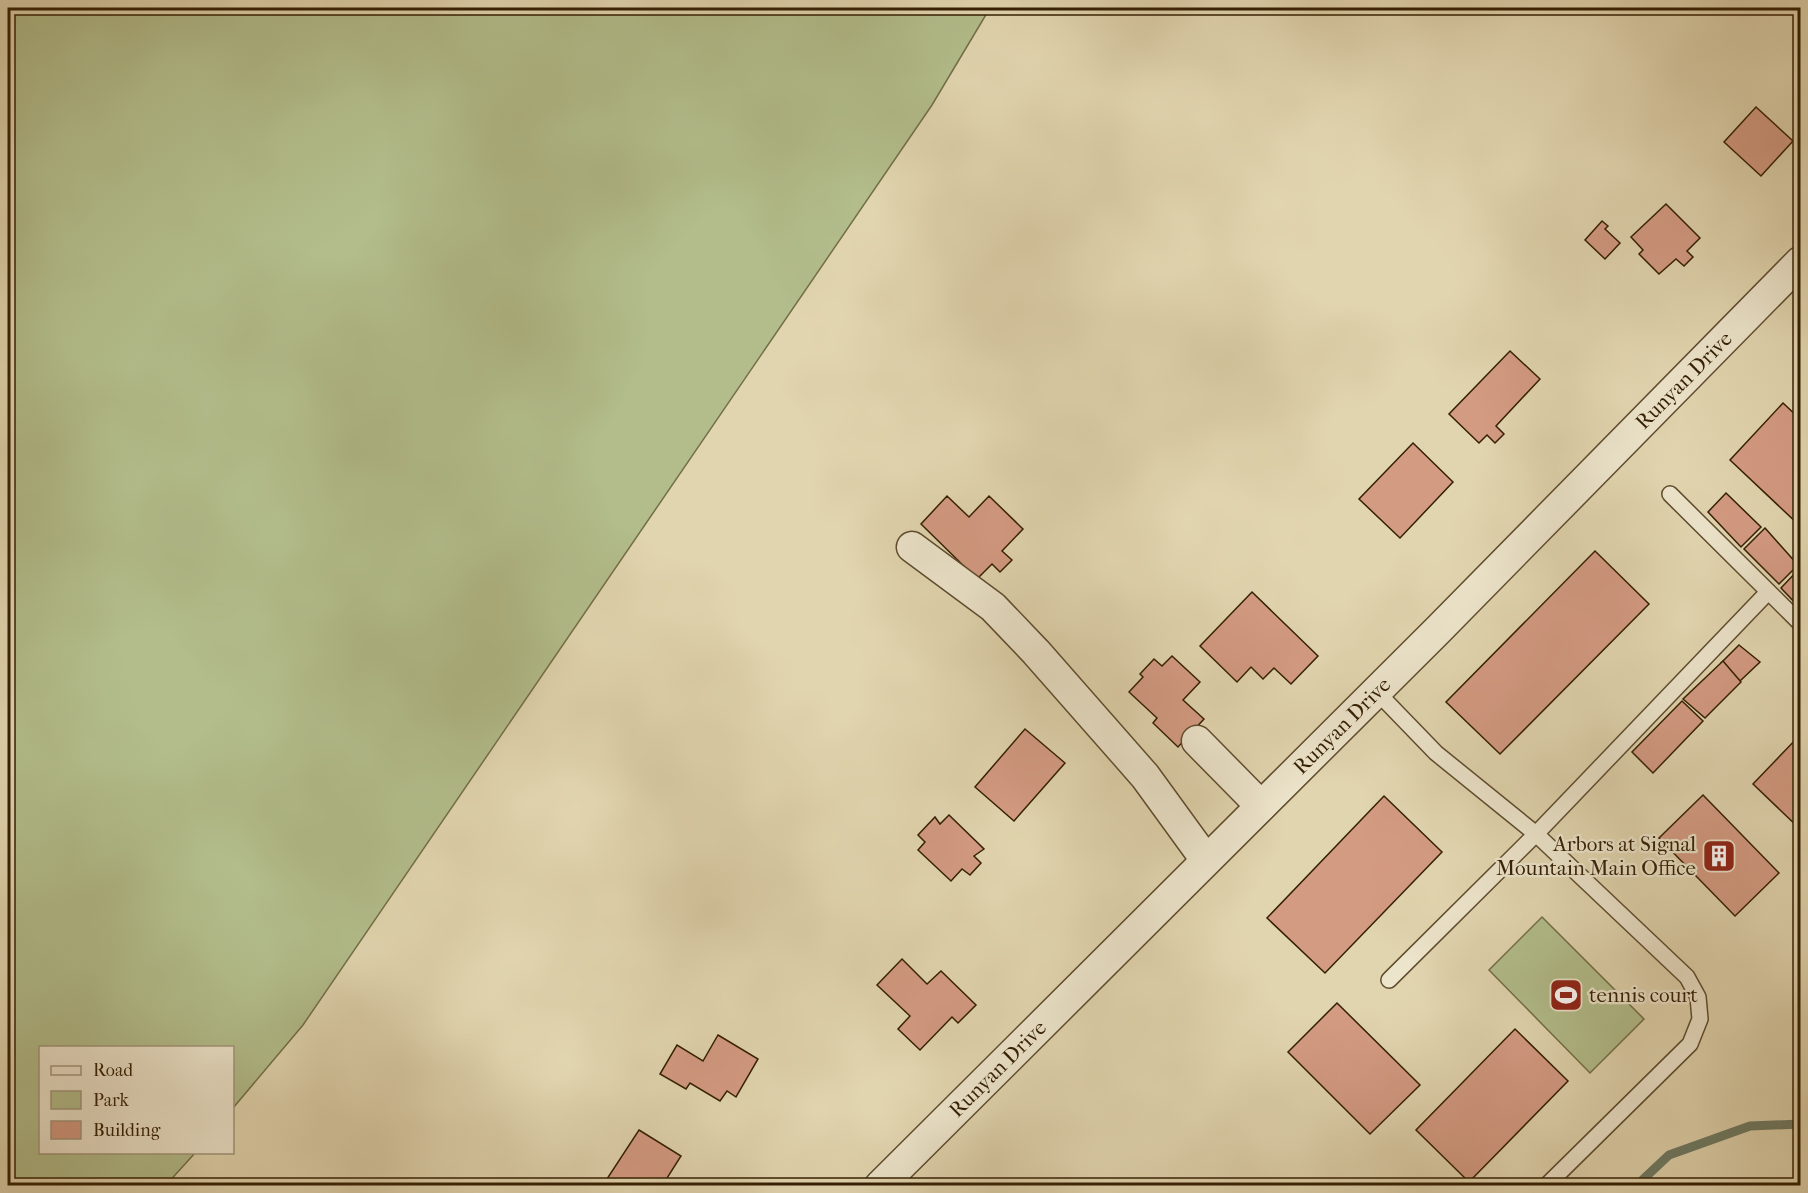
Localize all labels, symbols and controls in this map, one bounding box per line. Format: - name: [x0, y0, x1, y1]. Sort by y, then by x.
- street label: Runyan Drive: [1631, 327, 1737, 434]
- street label: Runyan Drive: [1288, 672, 1395, 779]
- place label: Arbors at Signal Mountain Main Office: [1496, 832, 1696, 880]
- building icon: Arbors at Signal Mountain Main Office: [1701, 838, 1737, 874]
- sports icon: tennis court: [1548, 977, 1584, 1013]
- place label: tennis court: [1589, 983, 1698, 1007]
- street label: Runyan Drive: [944, 1015, 1051, 1122]
- legend: [39, 1046, 234, 1154]
- text: Road: [93, 1060, 133, 1081]
- text: Park: [93, 1090, 130, 1111]
- text: Building: [93, 1120, 161, 1141]

